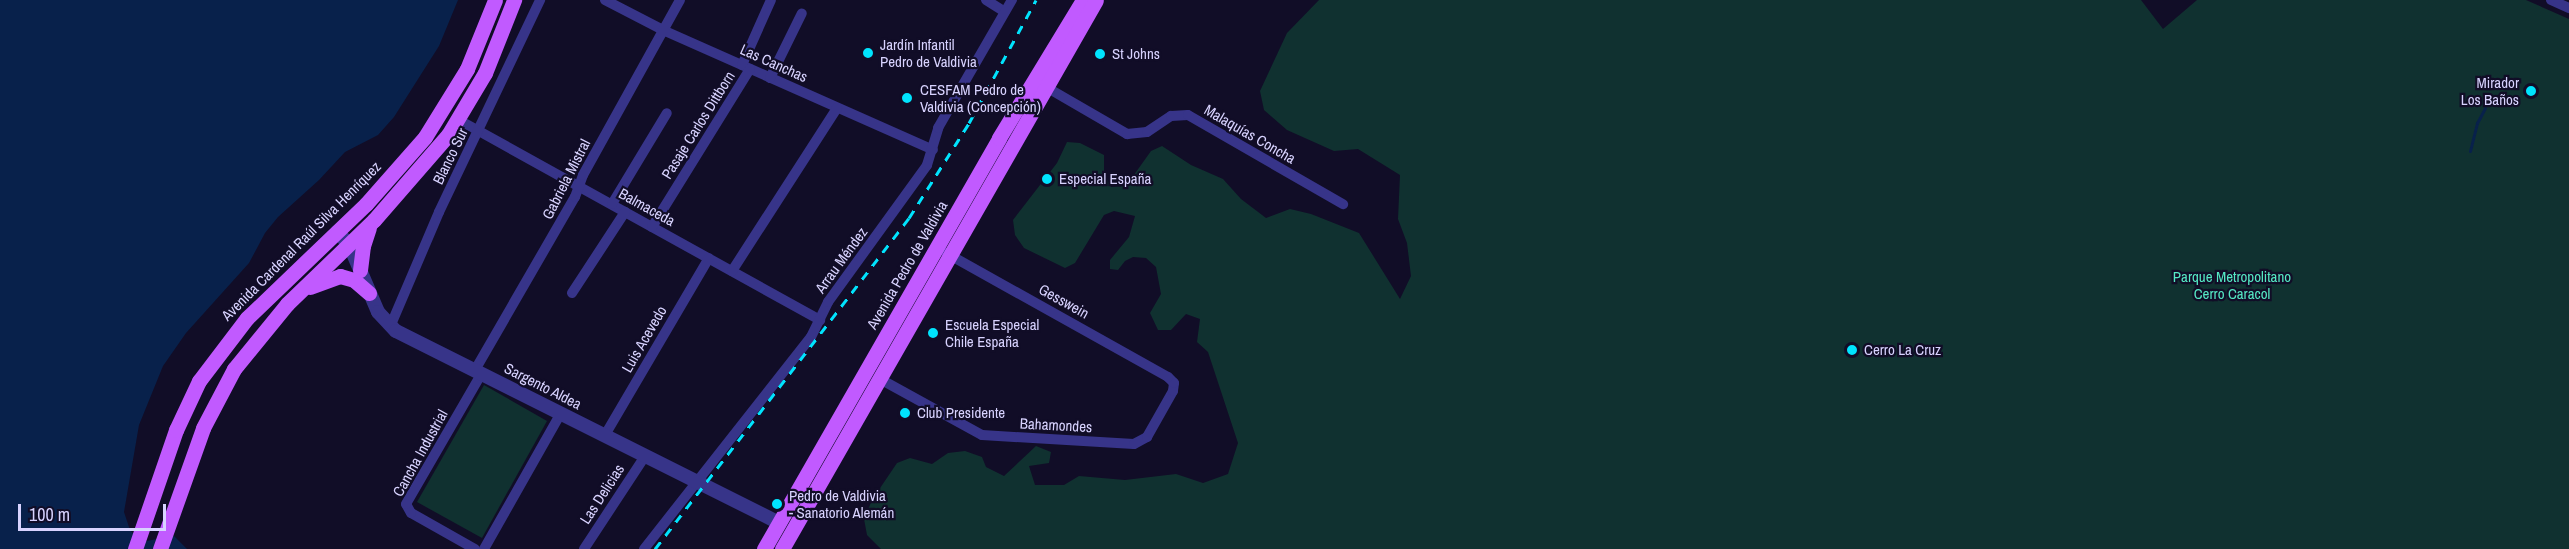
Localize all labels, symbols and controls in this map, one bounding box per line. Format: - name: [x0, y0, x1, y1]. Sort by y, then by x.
- place label: Jardín Infantil Pedro de Valdivia: [880, 35, 977, 70]
- street label: Las Canchas: [738, 40, 810, 86]
- place label: St Johns: [1112, 45, 1160, 63]
- marker: Jardín Infantil Pedro de Valdivia: [861, 46, 875, 60]
- marker: St Johns: [1093, 47, 1107, 61]
- street label: Pasaje Carlos Dittborn: [658, 68, 738, 182]
- place label: Mirador Los Baños: [2461, 73, 2519, 108]
- place label: CESFAM Pedro de Valdivia (Concepción): [920, 80, 1041, 115]
- marker: Mirador Los Baños: [2524, 84, 2538, 98]
- marker: CESFAM Pedro de Valdivia (Concepción): [898, 89, 916, 107]
- street label: Malaquías Concha: [1201, 101, 1299, 167]
- street label: Blanco Sur: [429, 125, 471, 187]
- street label: Gabriela Mistral: [538, 136, 594, 222]
- street label: Avenida Cardenal Raúl Silva Henríquez: [218, 158, 384, 324]
- place label: Especial España: [1059, 170, 1151, 188]
- marker: Especial España: [1040, 172, 1054, 186]
- street label: Balmaceda: [616, 184, 678, 230]
- street label: Avenida Pedro de Valdivia: [863, 198, 951, 332]
- street label: Arrau Méndez: [811, 223, 871, 297]
- park label: Parque Metropolitano Cerro Caracol: [2173, 267, 2291, 302]
- street label: Gesswein: [1036, 280, 1092, 322]
- street label: Luis Acevedo: [618, 302, 670, 376]
- place label: Escuela Especial Chile España: [945, 315, 1039, 350]
- marker: Escuela Especial Chile España: [926, 326, 940, 340]
- place label: Cerro La Cruz: [1864, 341, 1941, 359]
- marker: Cerro La Cruz: [1845, 343, 1859, 357]
- street label: Sargento Aldea: [501, 359, 585, 413]
- place label: Club Presidente: [917, 404, 1005, 422]
- street label: Cancha Industrial: [389, 406, 451, 500]
- marker: Club Presidente: [898, 406, 912, 420]
- street label: Bahamondes: [1019, 414, 1093, 436]
- street label: Las Delicias: [576, 461, 628, 527]
- place label: Pedro de Valdivia - Sanatorio Alemán: [789, 486, 895, 521]
- scale bar: [21, 492, 170, 530]
- marker: Pedro de Valdivia - Sanatorio Alemán: [770, 497, 784, 511]
- text: 100 m: [29, 502, 70, 527]

